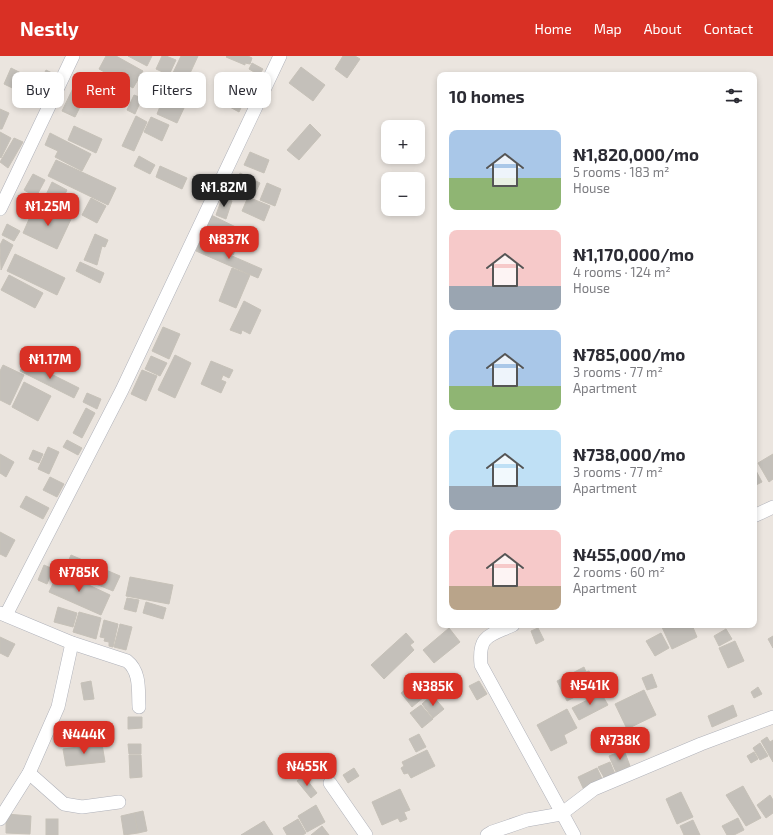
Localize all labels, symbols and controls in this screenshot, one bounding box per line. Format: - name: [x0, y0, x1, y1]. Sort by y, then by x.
- text: Nestly: [20, 17, 79, 40]
- text: Home: [535, 20, 572, 37]
- text: Map: [594, 20, 622, 37]
- text: About: [644, 20, 682, 37]
- text: Contact: [704, 20, 753, 37]
- chip: Buy: [12, 72, 64, 108]
- chip: Rent: [72, 72, 130, 108]
- chip: Filters: [138, 72, 206, 108]
- chip: New: [214, 72, 271, 108]
- icon: filters: [723, 85, 745, 107]
- text: 10 homes: [449, 86, 525, 106]
- map controls: [381, 120, 425, 216]
- button: +: [381, 120, 425, 164]
- text: ₦1,820,000/mo: [573, 144, 699, 164]
- icon: home: [481, 146, 529, 194]
- text: 5 rooms · 183 m²: [573, 164, 670, 180]
- button: −: [381, 172, 425, 216]
- pin: ₦1.82M: [191, 174, 257, 208]
- text: ₦1.82M: [201, 179, 247, 195]
- text: House: [573, 180, 610, 196]
- pin: ₦1.25M: [15, 193, 81, 227]
- text: ₦1.25M: [25, 198, 71, 214]
- pin: ₦837K: [201, 226, 257, 260]
- text: ₦837K: [209, 231, 249, 247]
- text: ₦1,170,000/mo: [573, 244, 694, 264]
- icon: home: [481, 246, 529, 294]
- text: 4 rooms · 124 m²: [573, 264, 671, 280]
- text: House: [573, 280, 610, 296]
- text: ₦785,000/mo: [573, 344, 685, 364]
- pin: ₦1.17M: [17, 346, 83, 380]
- icon: home: [481, 346, 529, 394]
- text: ₦1.17M: [29, 351, 71, 367]
- text: 3 rooms · 77 m²: [573, 364, 663, 380]
- text: Apartment: [573, 380, 637, 396]
- text: ₦738,000/mo: [573, 444, 686, 464]
- icon: home: [481, 446, 529, 494]
- text: 3 rooms · 77 m²: [573, 464, 663, 480]
- text: Apartment: [573, 480, 637, 496]
- text: ₦455,000/mo: [573, 544, 686, 564]
- icon: home: [481, 546, 529, 594]
- pin: ₦785K: [51, 559, 107, 593]
- text: ₦785K: [59, 564, 99, 580]
- text: 2 rooms · 60 m²: [573, 564, 665, 580]
- text: Apartment: [573, 580, 637, 596]
- pin: ₦541K: [562, 672, 618, 706]
- pin: ₦385K: [405, 673, 461, 707]
- text: ₦541K: [570, 677, 610, 693]
- text: ₦385K: [413, 678, 453, 694]
- pin: ₦444K: [56, 721, 112, 755]
- text: ₦444K: [62, 726, 106, 742]
- pin: ₦738K: [592, 727, 648, 761]
- text: ₦738K: [600, 732, 640, 748]
- pin: ₦455K: [279, 753, 335, 787]
- text: ₦455K: [287, 758, 327, 774]

